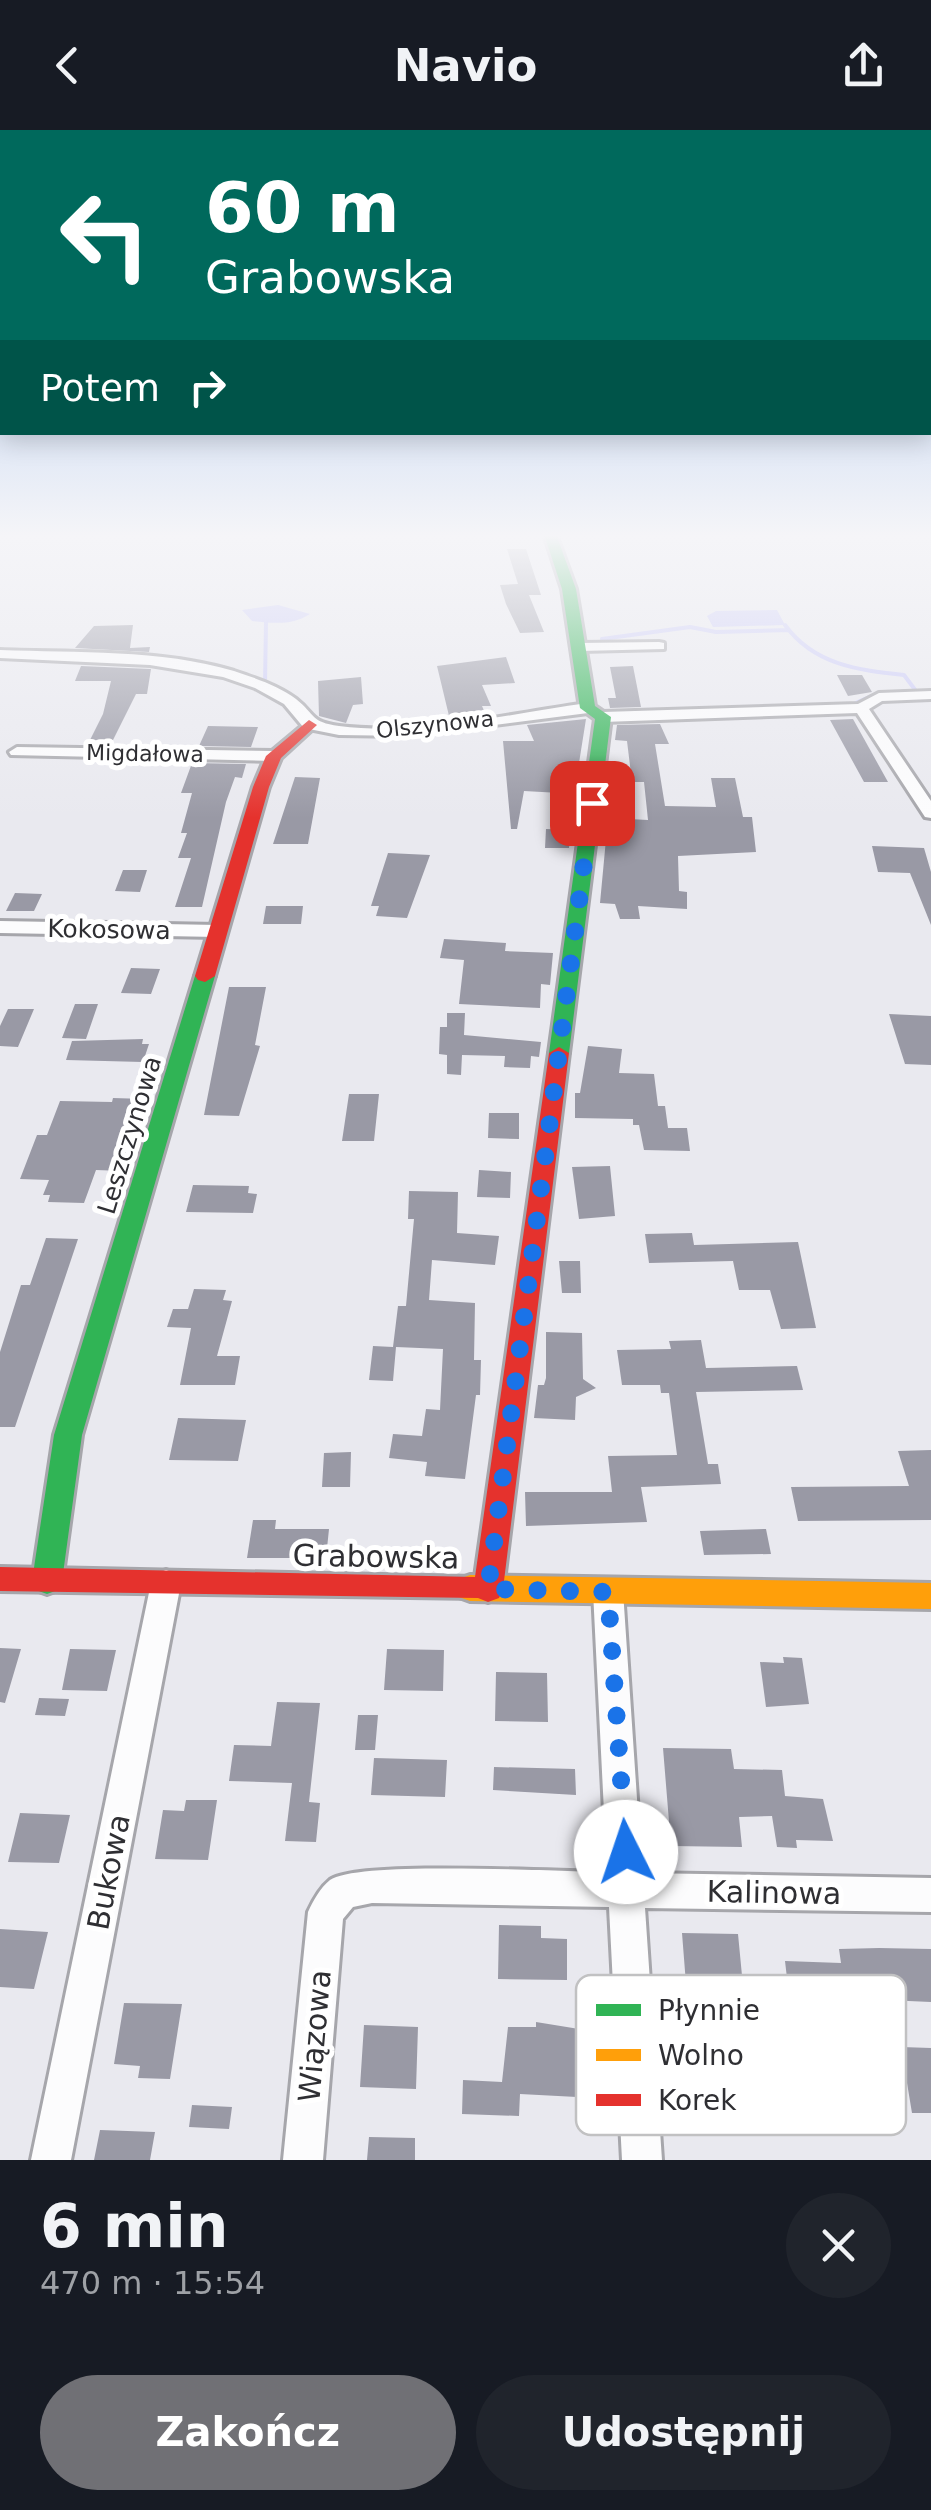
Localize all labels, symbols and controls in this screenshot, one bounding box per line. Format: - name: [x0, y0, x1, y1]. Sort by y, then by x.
- icon: back: [40, 38, 95, 93]
- icon: share: [836, 38, 891, 93]
- text: Navio: [394, 39, 537, 92]
- text: 60 m: [205, 167, 400, 249]
- icon: left: [40, 170, 170, 300]
- text: Grabowska: [205, 251, 455, 304]
- icon: right: [180, 360, 235, 415]
- text: Potem: [40, 366, 160, 410]
- street label: Olszynowa: [375, 706, 495, 743]
- street label: Migdałowa: [86, 740, 204, 767]
- pin: [550, 761, 635, 846]
- icon: arrive: [565, 776, 620, 831]
- street label: Kokosowa: [47, 914, 171, 945]
- street label: Leszczynowa: [92, 1053, 167, 1218]
- street label: Grabowska: [292, 1538, 460, 1575]
- position arrow: [574, 1800, 678, 1904]
- street label: Bukowa: [80, 1811, 137, 1933]
- street label: Kalinowa: [706, 1874, 842, 1911]
- street label: Wiązowa: [291, 1968, 338, 2104]
- legend: [576, 1975, 906, 2135]
- text: Płynnie: [658, 1994, 760, 2027]
- text: Wolno: [658, 2039, 744, 2072]
- text: Korek: [658, 2084, 737, 2117]
- text: 6 min: [40, 2191, 228, 2261]
- button: close: [786, 2193, 891, 2298]
- text: 470 m · 15:54: [40, 2264, 265, 2302]
- button: Zakończ: [40, 2375, 456, 2490]
- button: Udostępnij: [476, 2375, 891, 2490]

